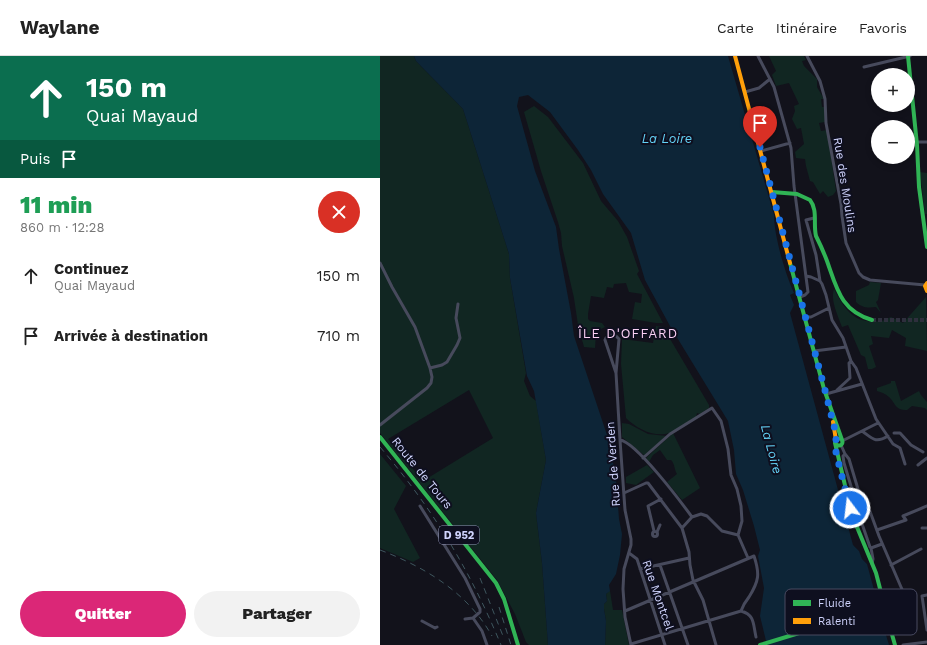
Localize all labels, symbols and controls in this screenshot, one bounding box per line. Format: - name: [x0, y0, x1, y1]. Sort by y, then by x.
- text: Waylane: [20, 16, 99, 39]
- text: Carte: [717, 20, 754, 36]
- text: Itinéraire: [776, 20, 837, 36]
- text: Favoris: [859, 20, 907, 36]
- map controls: [871, 68, 915, 164]
- button: +: [871, 68, 915, 112]
- text: 150 m: [86, 71, 167, 104]
- icon: ahead: [20, 72, 72, 124]
- text: Quai Mayaud: [86, 105, 198, 126]
- pin: [743, 106, 777, 147]
- icon: arrive: [749, 112, 771, 134]
- button: −: [871, 120, 915, 164]
- water label: La Loire: [642, 131, 692, 146]
- street label: Rue des Moulins: [831, 136, 859, 234]
- icon: arrive: [58, 148, 80, 170]
- text: Puis: [20, 150, 50, 168]
- text: 11 min: [20, 191, 92, 219]
- button: close: [318, 191, 360, 233]
- text: 860 m · 12:28: [20, 220, 104, 235]
- text: Continuez: [54, 260, 128, 278]
- icon: ahead: [20, 265, 42, 287]
- text: 150 m: [317, 267, 360, 285]
- text: Quai Mayaud: [54, 278, 135, 293]
- icon: arrive: [20, 325, 42, 347]
- district label: ÎLE D'OFFARD: [577, 325, 678, 341]
- text: Arrivée à destination: [54, 327, 208, 345]
- text: 710 m: [317, 327, 360, 345]
- street label: Rue de Verden: [603, 421, 623, 507]
- water label: La Loire: [758, 423, 785, 475]
- street label: Route de Tours: [389, 434, 455, 512]
- position arrow: [829, 487, 871, 529]
- road number: D 952: [439, 526, 479, 544]
- street label: Rue Montcel: [639, 558, 677, 632]
- legend: [785, 589, 917, 635]
- button: Quitter: [20, 591, 186, 637]
- button: Partager: [194, 591, 360, 637]
- text: Fluide: [818, 597, 851, 610]
- text: Ralenti: [818, 615, 856, 628]

